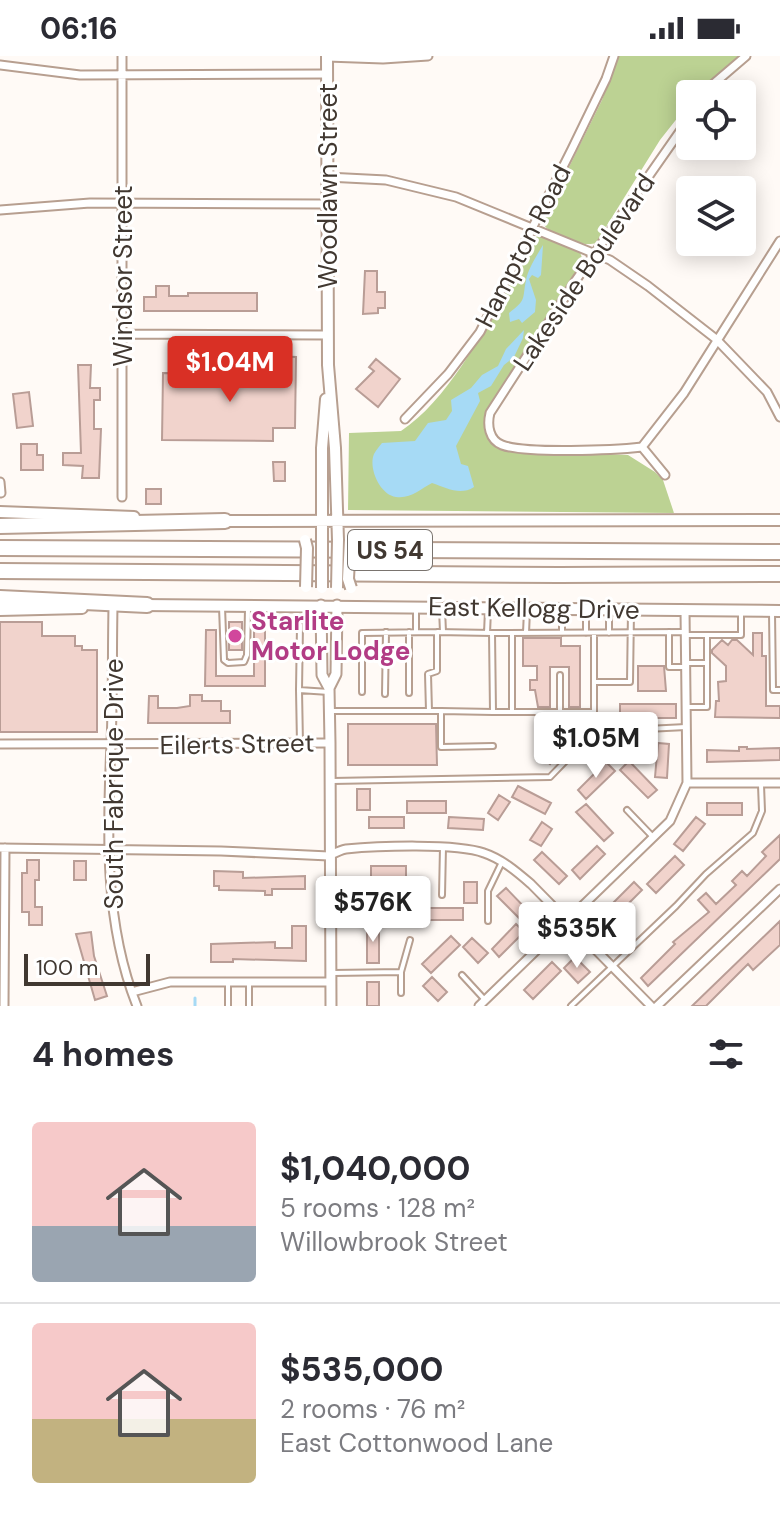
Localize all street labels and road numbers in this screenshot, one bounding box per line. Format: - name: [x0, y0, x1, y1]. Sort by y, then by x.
- street label: Woodlawn Street: [311, 83, 345, 289]
- street label: Hampton Road: [467, 159, 579, 333]
- street label: Lakeside Boulevard: [505, 167, 663, 377]
- street label: Windsor Street: [106, 185, 140, 367]
- road number: US 54: [348, 530, 432, 570]
- street label: East Kellogg Drive: [428, 589, 640, 627]
- street label: South Fabrique Drive: [97, 658, 131, 910]
- street label: Eilerts Street: [159, 726, 315, 762]

